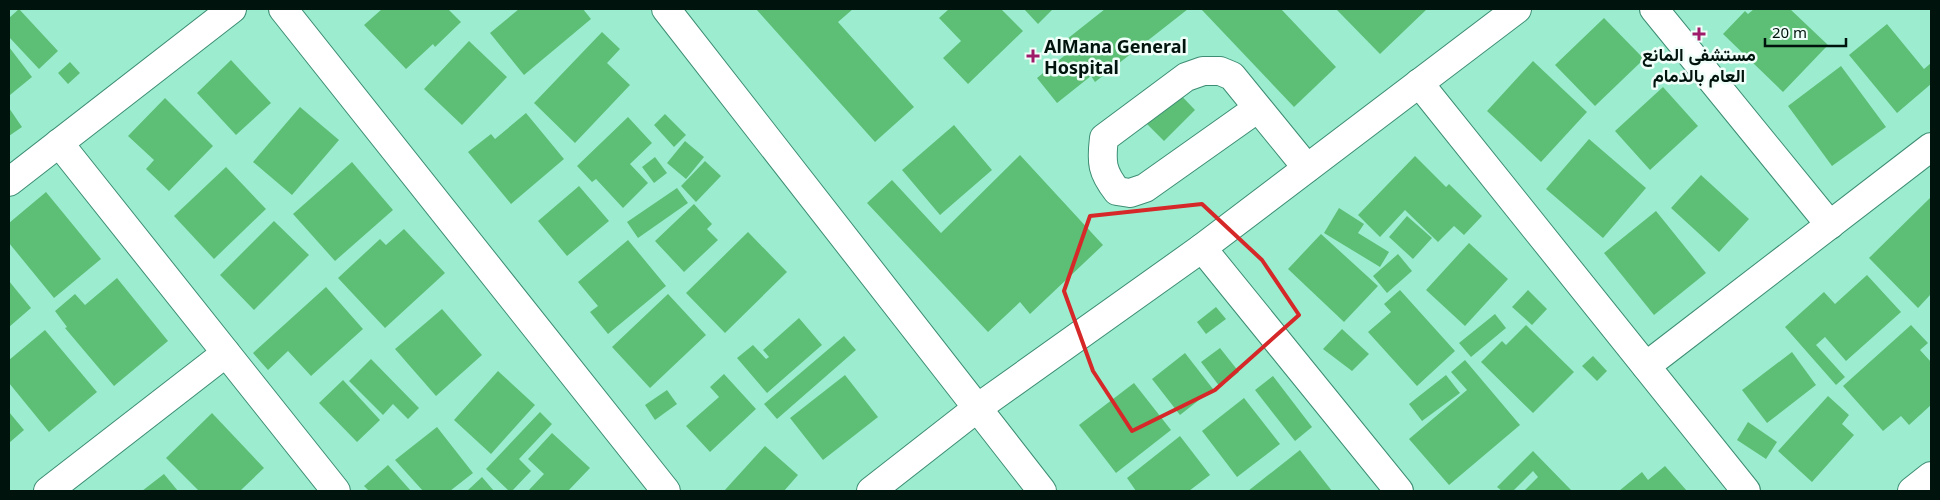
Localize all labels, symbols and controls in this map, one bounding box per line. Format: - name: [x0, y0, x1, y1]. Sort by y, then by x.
- scale bar: [1765, 15, 1846, 47]
- text: 20 m: [1772, 22, 1807, 42]
- marker: مستشفى المانع العام بالدمام: [1692, 27, 1706, 41]
- place label: AlMana General Hospital: [1044, 34, 1187, 79]
- place label: مستشفى المانع العام بالدمام: [1642, 42, 1756, 88]
- marker: AlMana General Hospital: [1026, 49, 1040, 63]

